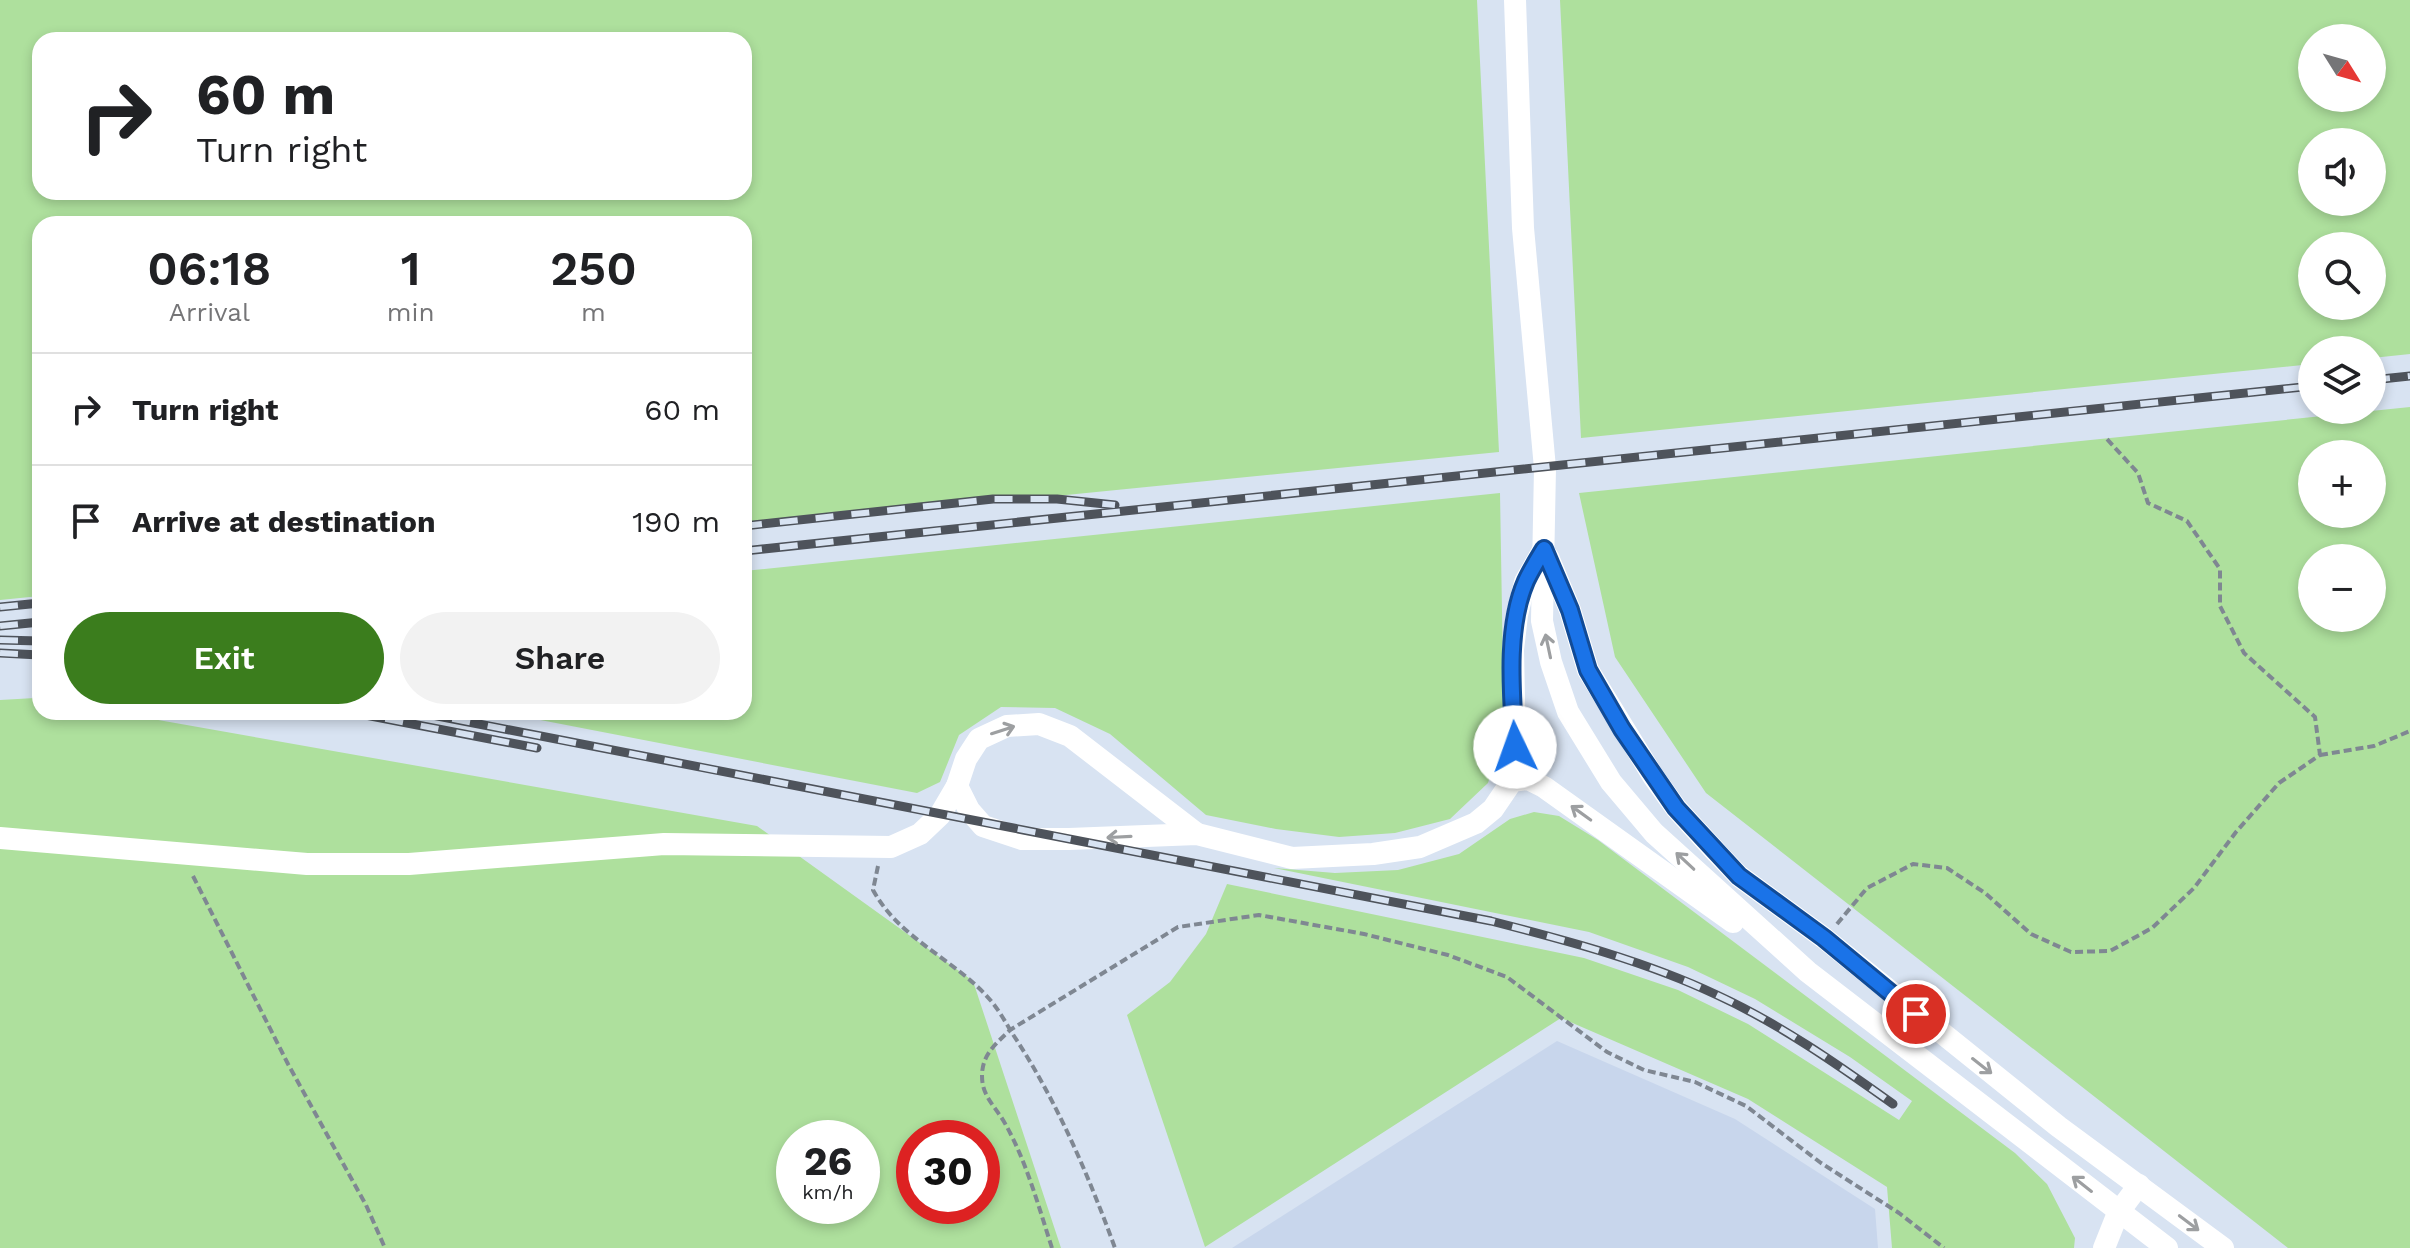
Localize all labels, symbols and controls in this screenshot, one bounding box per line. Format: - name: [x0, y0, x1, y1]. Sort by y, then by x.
- north arrow: [2298, 24, 2386, 112]
- map controls: [2298, 24, 2386, 632]
- text: 60 m: [196, 62, 335, 128]
- icon: right: [64, 64, 168, 168]
- button: sound: [2298, 128, 2386, 216]
- text: Turn right: [196, 129, 367, 171]
- button: search: [2298, 232, 2386, 320]
- text: 06:18: [147, 240, 272, 297]
- text: 1: [401, 240, 421, 297]
- text: 250: [550, 240, 637, 297]
- text: Arrival: [169, 297, 250, 327]
- text: min: [387, 297, 435, 327]
- text: m: [581, 297, 606, 327]
- button: layers: [2298, 336, 2386, 424]
- icon: right: [64, 387, 108, 431]
- text: Turn right: [132, 392, 278, 427]
- text: 60 m: [644, 392, 720, 427]
- button: +: [2298, 440, 2386, 528]
- icon: arrive: [64, 499, 108, 543]
- text: Arrive at destination: [132, 504, 436, 539]
- text: 190 m: [632, 504, 720, 539]
- button: −: [2298, 544, 2386, 632]
- button: Exit: [64, 612, 384, 704]
- button: Share: [400, 612, 720, 704]
- one-way arrow: [1540, 634, 1555, 659]
- position arrow: [1473, 705, 1557, 789]
- one-way arrow: [990, 721, 1015, 736]
- one-way arrow: [1571, 805, 1593, 821]
- one-way arrow: [1106, 830, 1133, 845]
- one-way arrow: [1675, 852, 1695, 871]
- pin: [1882, 980, 1950, 1048]
- icon: arrive: [1894, 992, 1938, 1036]
- one-way arrow: [1971, 1058, 1992, 1075]
- speed limit sign: 30: [896, 1120, 1000, 1224]
- text: 26: [804, 1138, 852, 1185]
- one-way arrow: [2072, 1176, 2093, 1193]
- text: km/h: [802, 1180, 854, 1204]
- one-way arrow: [2178, 1215, 2200, 1231]

